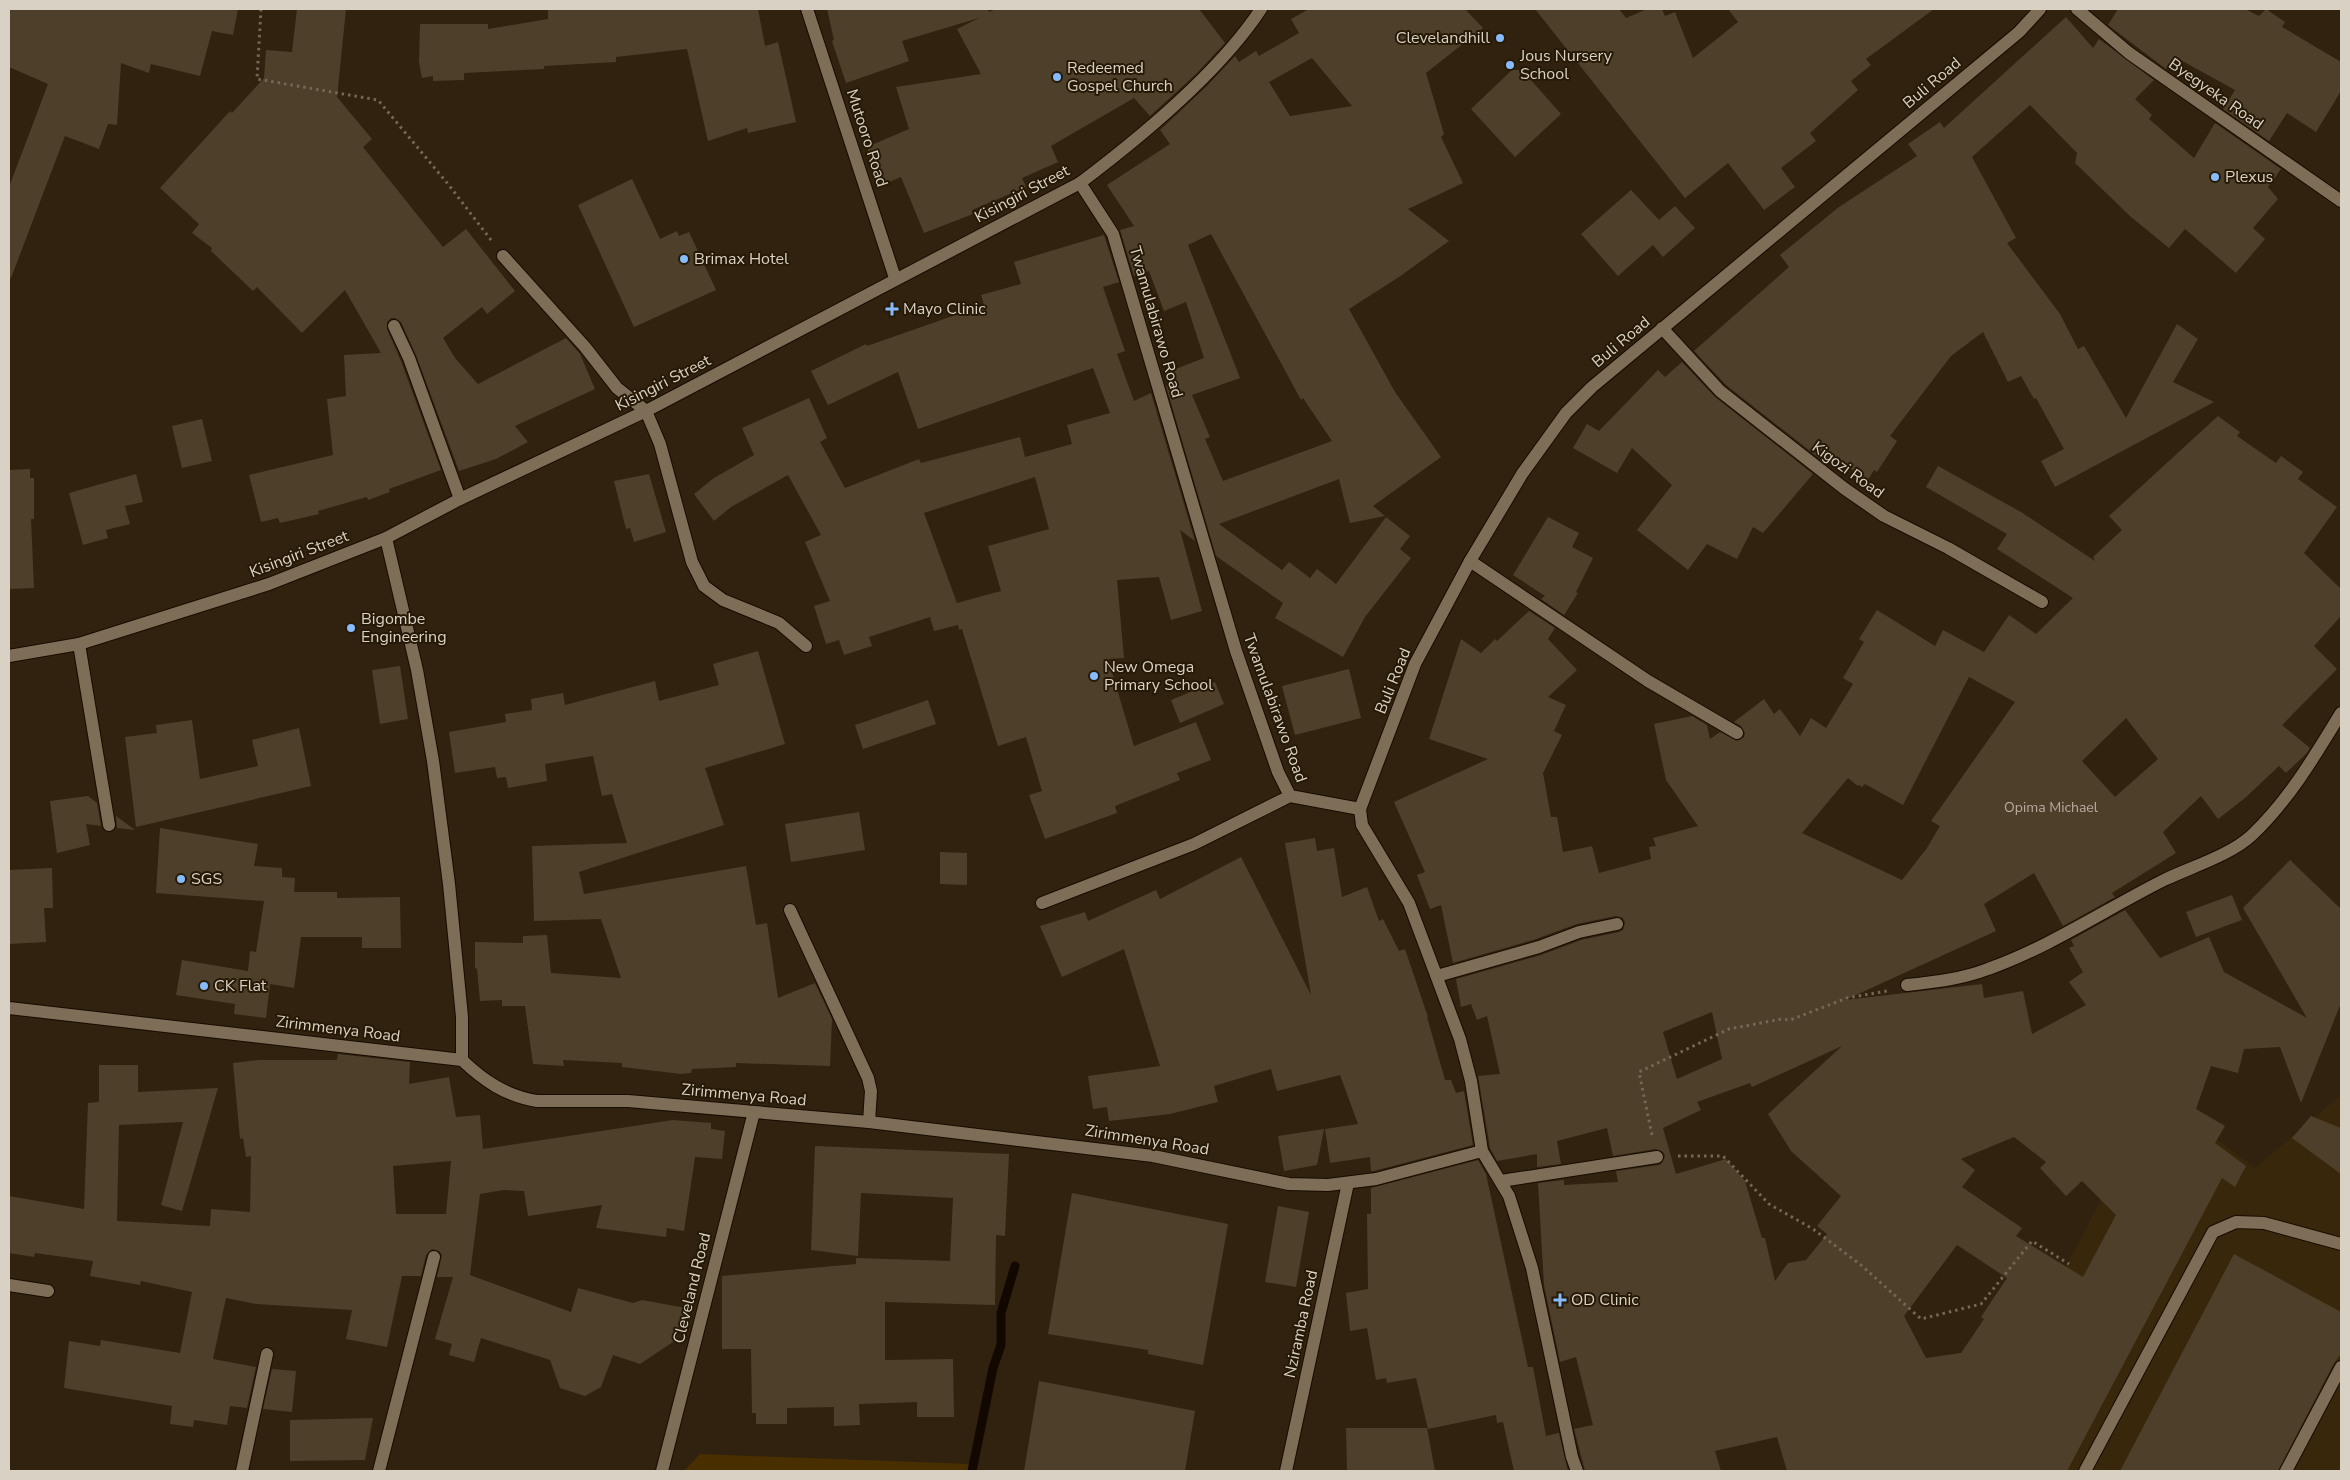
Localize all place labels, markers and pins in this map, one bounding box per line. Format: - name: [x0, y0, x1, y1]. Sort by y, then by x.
- place label: Clevelandhill: [1396, 27, 1490, 49]
- marker: Clevelandhill: [1494, 32, 1506, 44]
- place label: Jous Nursery School: [1519, 45, 1613, 85]
- place label: Redeemed Gospel Church: [1067, 57, 1173, 97]
- marker: Jous Nursery School: [1504, 59, 1516, 71]
- marker: Redeemed Gospel Church: [1051, 71, 1063, 83]
- place label: Plexus: [2225, 166, 2273, 188]
- marker: Plexus: [2209, 171, 2221, 183]
- place label: Brimax Hotel: [694, 248, 789, 270]
- marker: Brimax Hotel: [678, 253, 690, 265]
- place label: Mayo Clinic: [903, 298, 986, 320]
- marker: Mayo Clinic: [885, 302, 899, 316]
- place label: Bigombe Engineering: [361, 608, 447, 648]
- marker: Bigombe Engineering: [345, 622, 357, 634]
- place label: New Omega Primary School: [1104, 656, 1213, 696]
- marker: New Omega Primary School: [1088, 670, 1100, 682]
- place label: SGS: [191, 868, 222, 890]
- marker: SGS: [175, 873, 187, 885]
- place label: CK Flat: [214, 975, 267, 997]
- marker: CK Flat: [198, 980, 210, 992]
- place label: OD Clinic: [1571, 1289, 1639, 1311]
- marker: OD Clinic: [1553, 1293, 1567, 1307]

